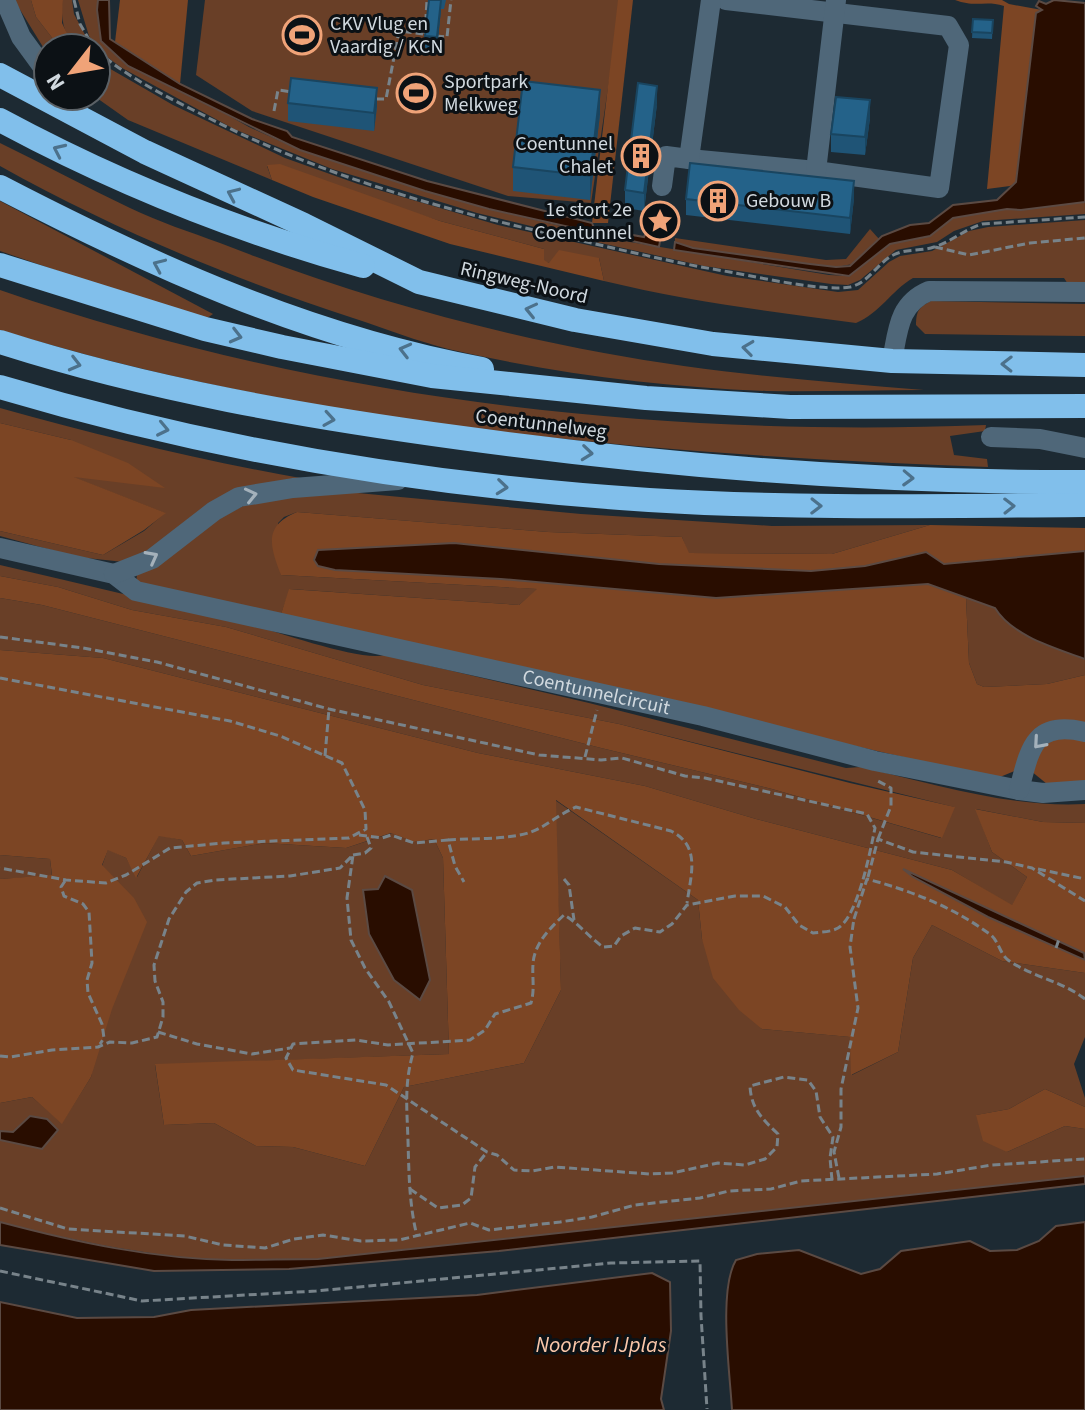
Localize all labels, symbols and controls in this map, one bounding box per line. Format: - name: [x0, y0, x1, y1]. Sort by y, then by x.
- place label: CKV Vlug en Vaardig / KCN: [330, 10, 443, 61]
- sports icon: CKV Vlug en Vaardig / KCN: [281, 14, 323, 56]
- north arrow: [32, 32, 112, 112]
- text: N: [38, 67, 73, 96]
- place label: Sportpark Melkweg: [444, 68, 528, 119]
- sports icon: Sportpark Melkweg: [395, 72, 437, 114]
- place label: Coentunnel Chalet: [515, 130, 613, 181]
- building icon: Coentunnel Chalet: [620, 135, 662, 177]
- one-way arrow: [52, 144, 67, 160]
- building icon: Gebouw B: [697, 180, 739, 222]
- place label: Gebouw B: [746, 187, 831, 215]
- one-way arrow: [227, 188, 241, 204]
- place label: 1e stort 2e Coentunnel: [534, 196, 632, 247]
- place icon: 1e stort 2e Coentunnel: [639, 200, 681, 242]
- street label: Ringweg-Noord: [457, 255, 591, 311]
- one-way arrow: [153, 259, 168, 275]
- one-way arrow: [525, 302, 538, 319]
- one-way arrow: [228, 327, 242, 344]
- one-way arrow: [741, 339, 754, 356]
- one-way arrow: [398, 343, 412, 360]
- one-way arrow: [68, 354, 81, 371]
- one-way arrow: [1000, 355, 1013, 373]
- street label: Coentunnelweg: [474, 402, 608, 446]
- one-way arrow: [322, 409, 336, 426]
- one-way arrow: [156, 420, 170, 437]
- one-way arrow: [581, 445, 594, 462]
- one-way arrow: [902, 469, 915, 486]
- one-way arrow: [496, 478, 509, 495]
- one-way arrow: [244, 487, 258, 504]
- one-way arrow: [1003, 497, 1016, 515]
- one-way arrow: [810, 498, 823, 515]
- one-way arrow: [143, 552, 158, 567]
- street label: Coentunnelcircuit: [520, 663, 673, 722]
- one-way arrow: [1034, 733, 1049, 748]
- water label: Noorder IJplas: [535, 1329, 667, 1361]

